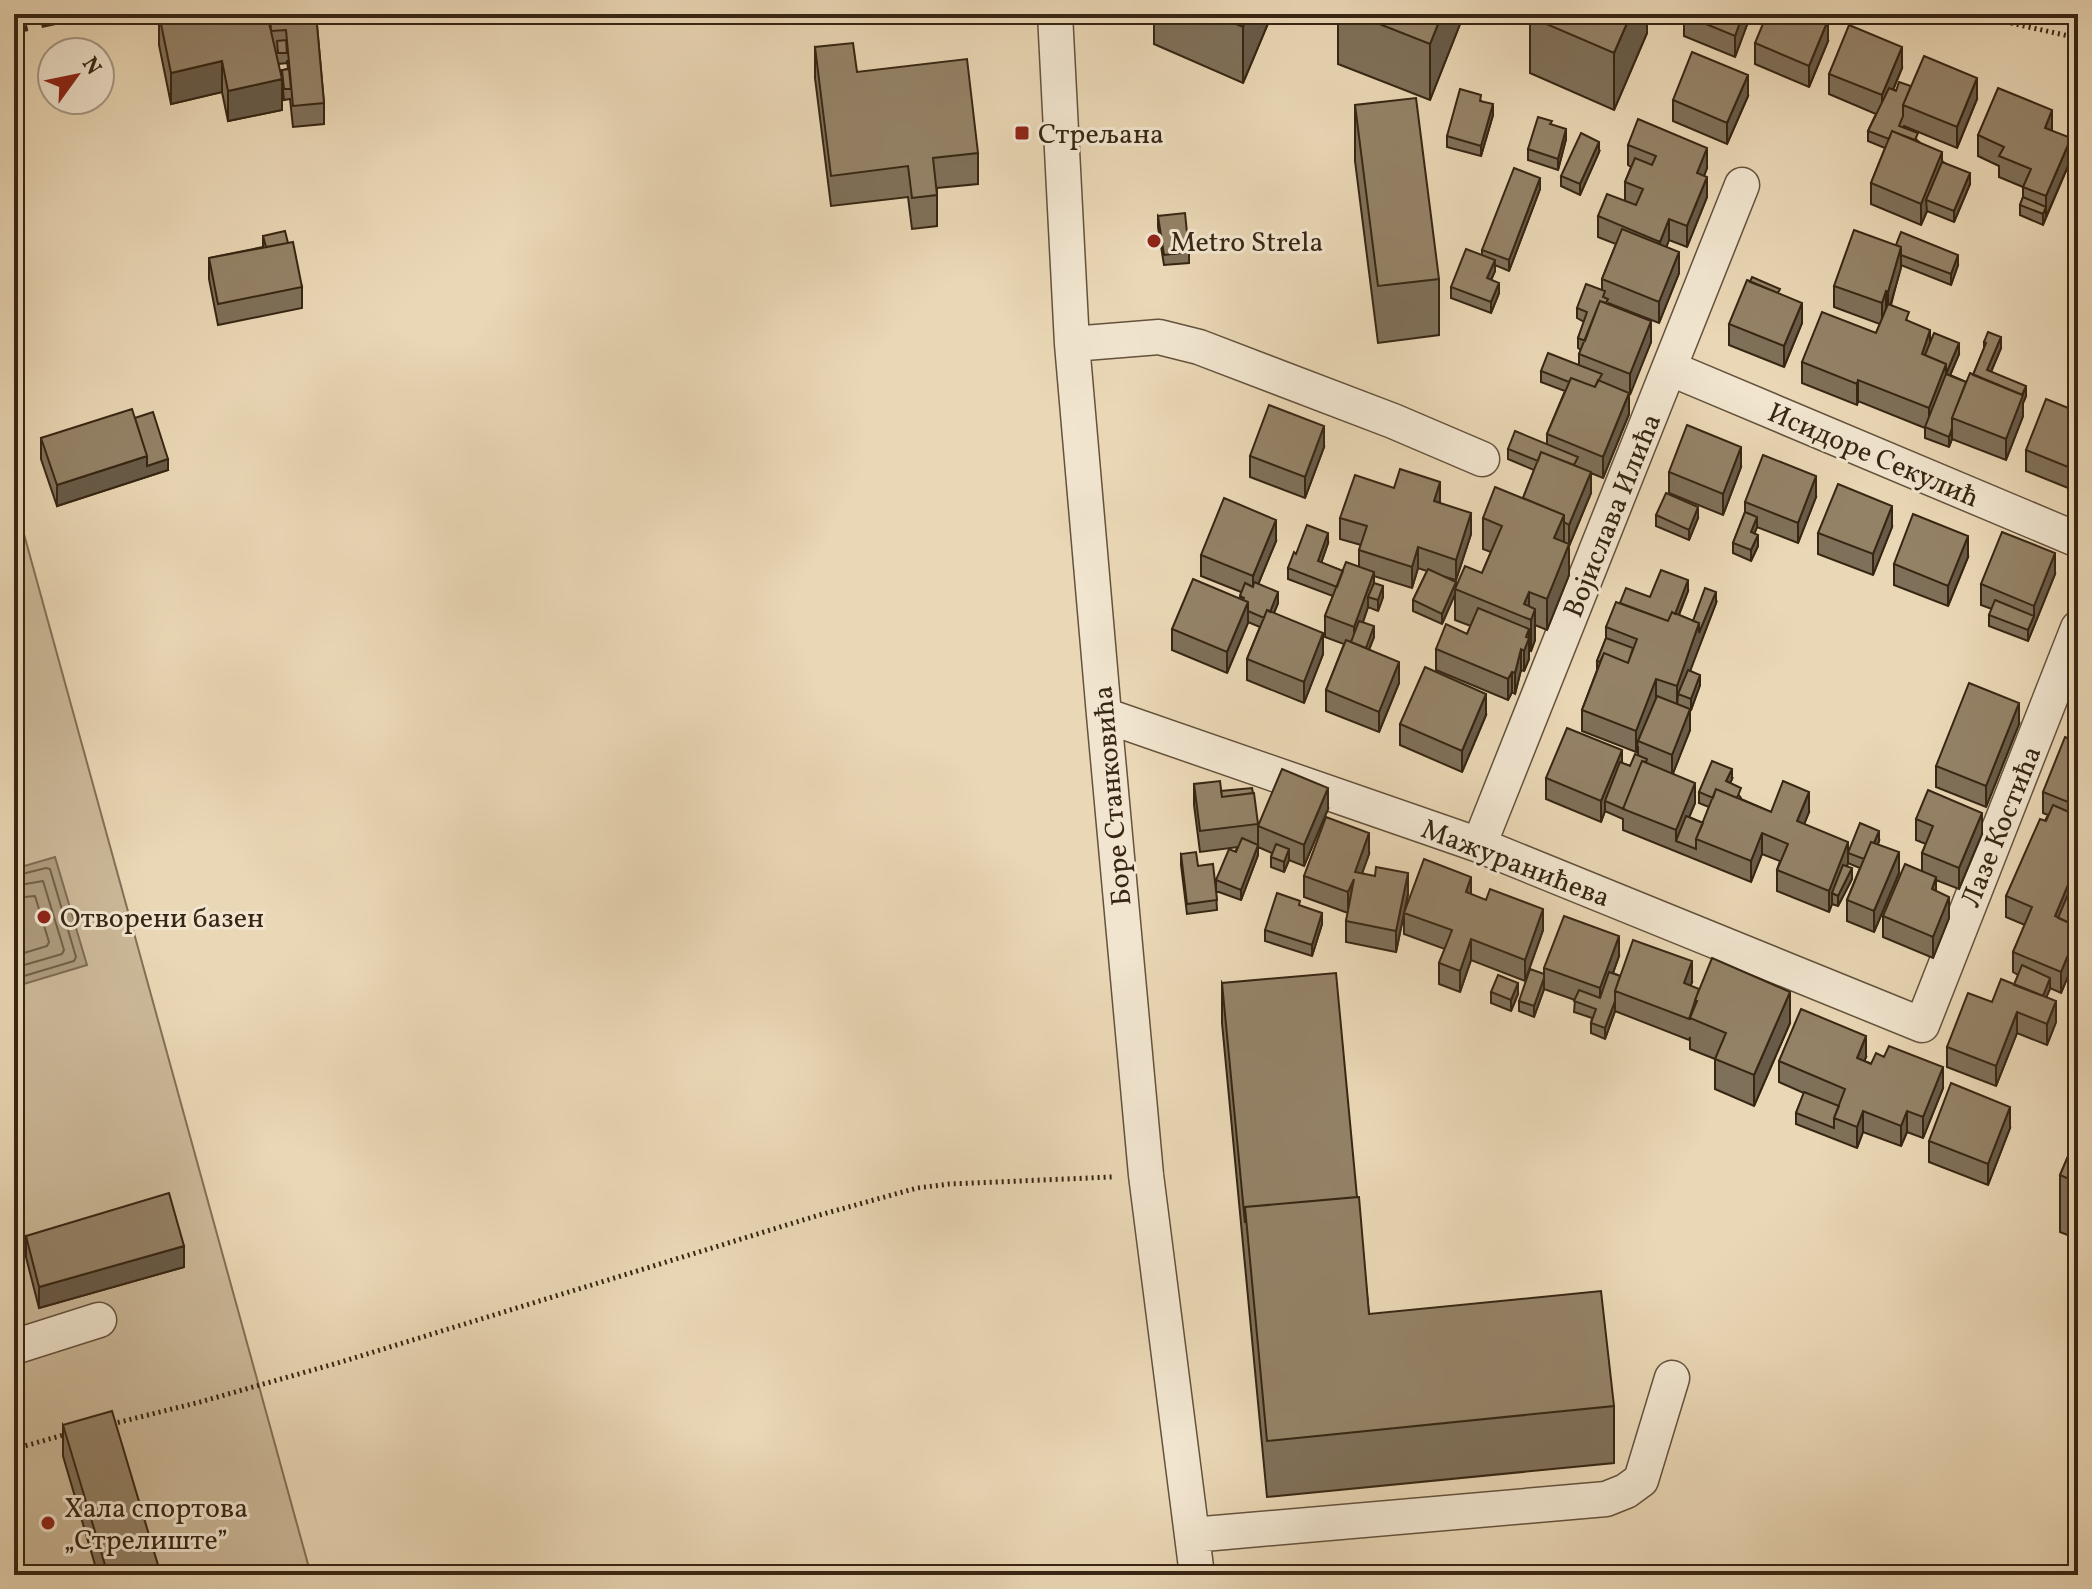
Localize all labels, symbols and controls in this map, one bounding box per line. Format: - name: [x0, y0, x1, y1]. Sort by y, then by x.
- north arrow: [36, 36, 116, 116]
- text: N: [73, 51, 108, 82]
- place label: Стрељана: [1038, 116, 1164, 155]
- marker: Стрељана: [1013, 124, 1031, 142]
- place label: Metro Strela: [1170, 224, 1323, 263]
- marker: Metro Strela: [1145, 232, 1163, 250]
- street label: Исидоре Секулић: [1761, 394, 1985, 518]
- street label: Војислава Илића: [1555, 408, 1672, 624]
- street label: Боре Станковића: [1084, 684, 1143, 907]
- street label: Лазе Костића: [1952, 740, 2052, 914]
- street label: Мажуранићева: [1415, 810, 1615, 918]
- place label: Отворени базен: [60, 900, 264, 939]
- marker: Отворени базен: [35, 908, 53, 926]
- place label: Хала спортова „Стрелиште”: [64, 1490, 248, 1561]
- marker: Хала спортова „Стрелиште”: [39, 1514, 57, 1532]

